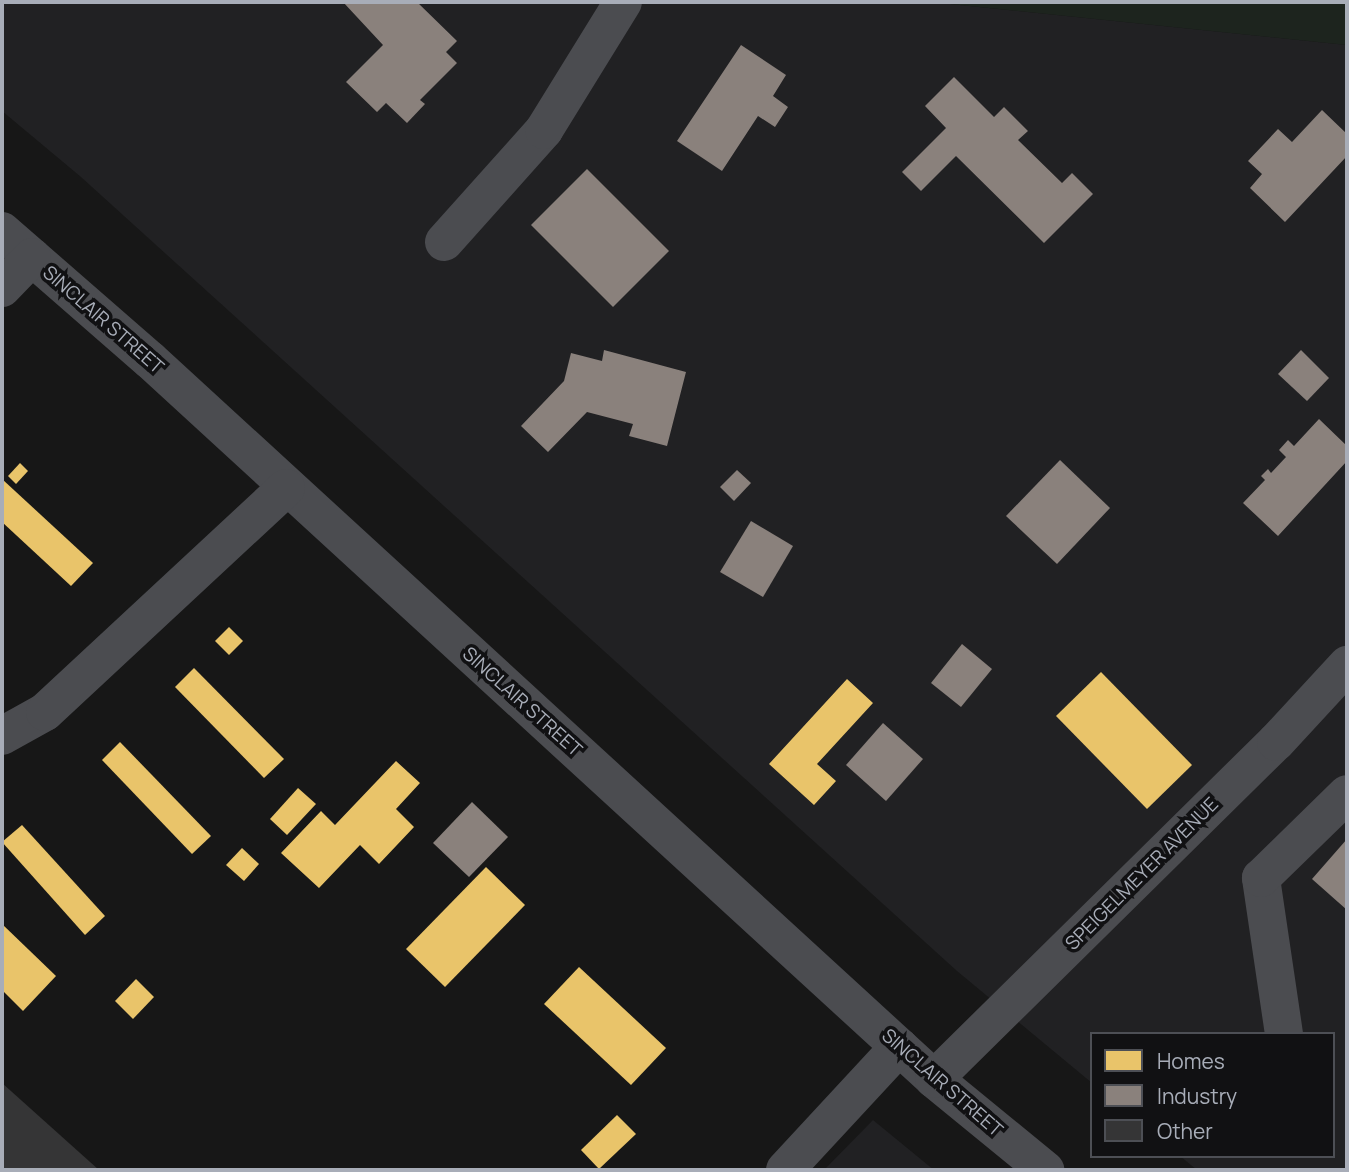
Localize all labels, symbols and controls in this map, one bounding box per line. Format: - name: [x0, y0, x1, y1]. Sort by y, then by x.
- street label: SINCLAIR STREET: [38, 261, 168, 379]
- street label: SINCLAIR STREET: [458, 642, 586, 762]
- street label: SPEIGELMEYER AVENUE: [1061, 793, 1223, 955]
- street label: SINCLAIR STREET: [877, 1024, 1007, 1142]
- legend: [1090, 1032, 1335, 1158]
- text: Homes: [1157, 1047, 1225, 1075]
- text: Industry: [1157, 1082, 1237, 1110]
- text: Other: [1157, 1117, 1213, 1145]

